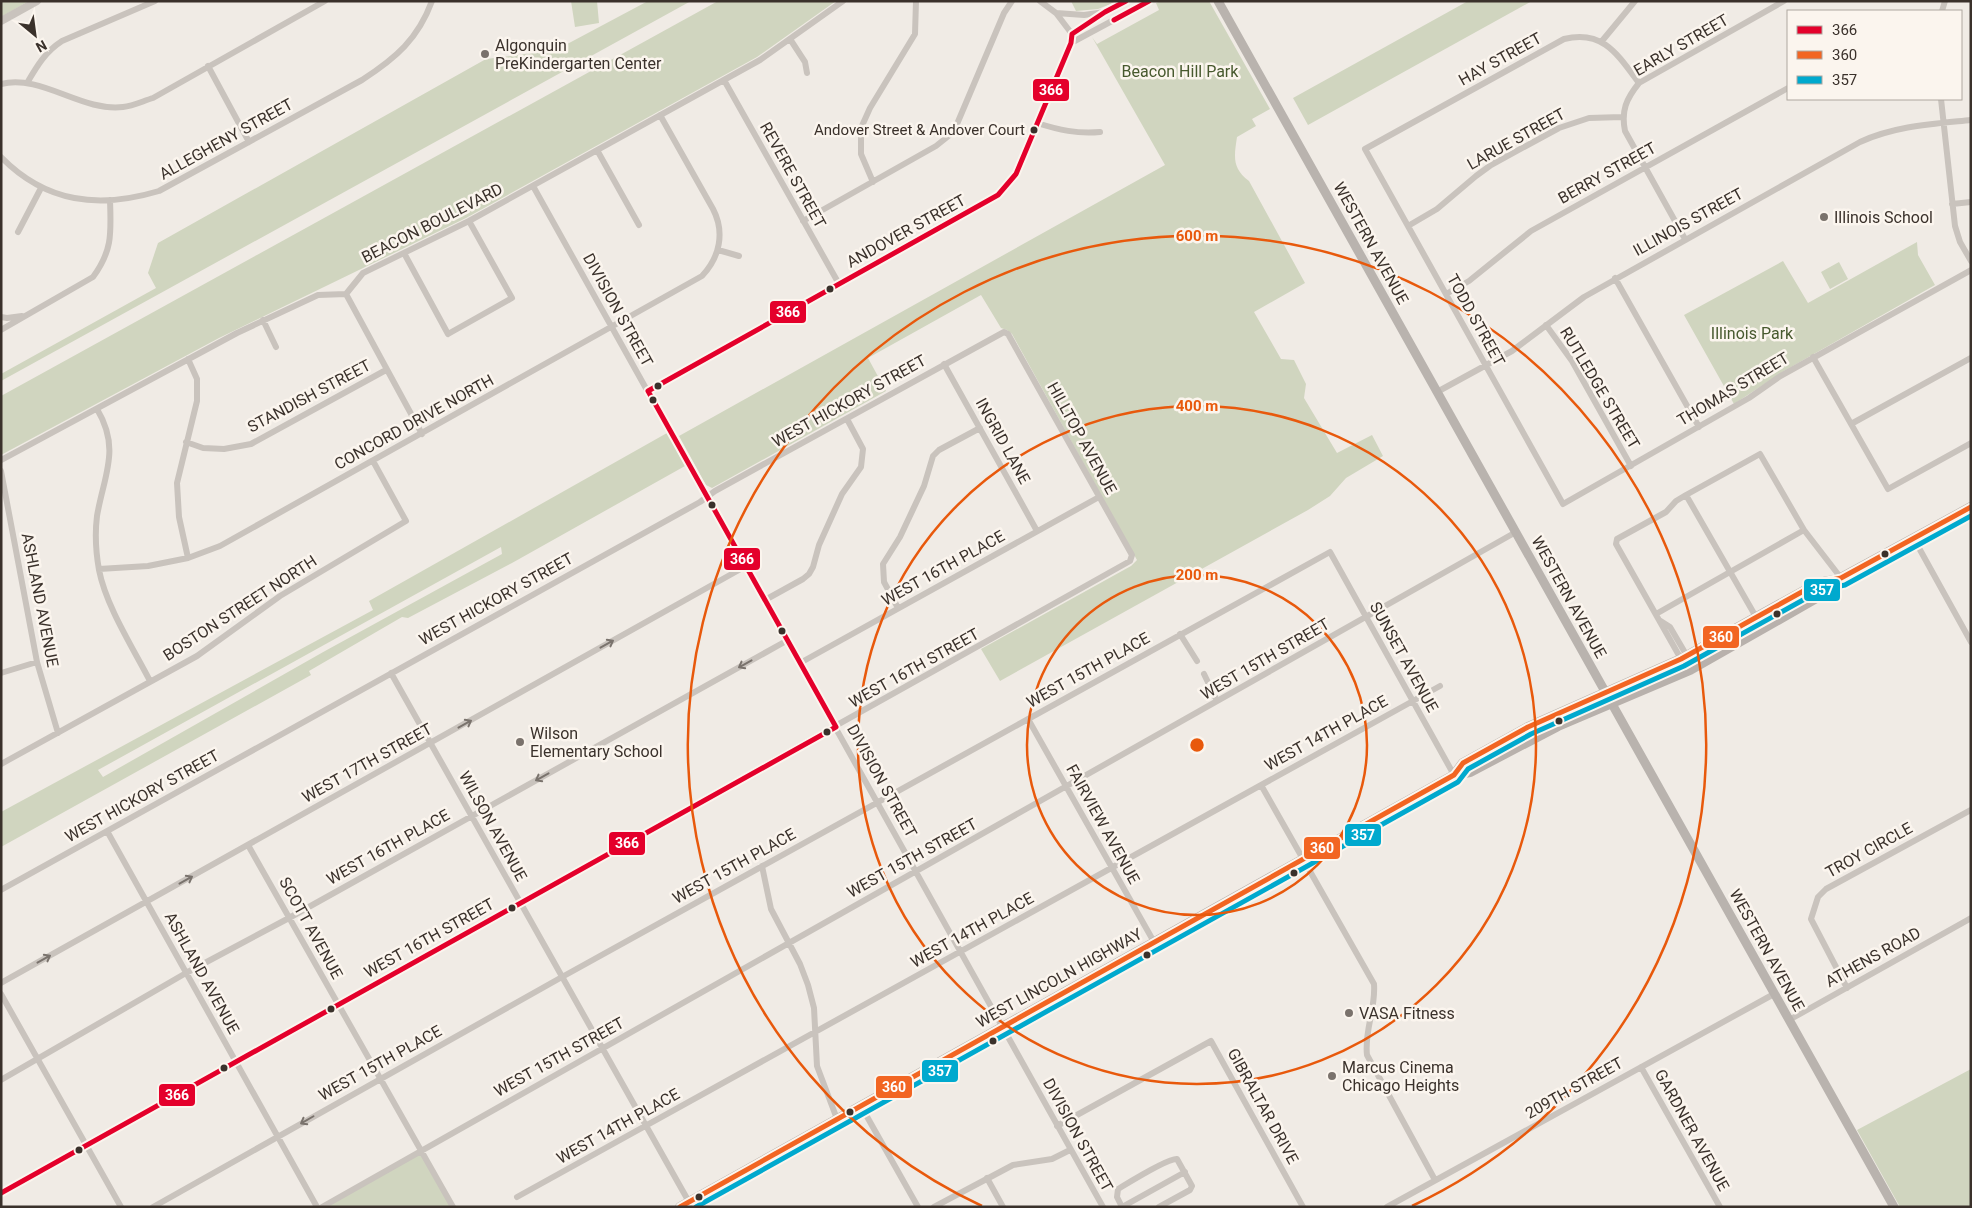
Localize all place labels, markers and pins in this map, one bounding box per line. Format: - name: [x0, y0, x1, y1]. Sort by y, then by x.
- place label: Algonquin PreKindergarten Center: [495, 36, 662, 73]
- marker: Algonquin PreKindergarten Center: [479, 48, 491, 60]
- place label: Andover Street & Andover Court: [814, 121, 1025, 139]
- marker: Andover Street & Andover Court: [1029, 125, 1039, 135]
- place label: Illinois School: [1834, 208, 1933, 227]
- marker: Illinois School: [1818, 211, 1830, 223]
- unlabelled marker: [825, 284, 835, 294]
- unlabelled marker: [653, 381, 663, 391]
- unlabelled marker: [648, 395, 658, 405]
- unlabelled marker: [707, 500, 717, 510]
- unlabelled marker: [1880, 549, 1890, 559]
- unlabelled marker: [1772, 609, 1782, 619]
- unlabelled marker: [777, 626, 787, 636]
- unlabelled marker: [1554, 716, 1564, 726]
- place label: Wilson Elementary School: [530, 724, 663, 761]
- unlabelled marker: [822, 727, 832, 737]
- marker: Wilson Elementary School: [514, 736, 526, 748]
- centre of rings: [1188, 736, 1206, 754]
- unlabelled marker: [1289, 868, 1299, 878]
- unlabelled marker: [507, 903, 517, 913]
- unlabelled marker: [1142, 950, 1152, 960]
- unlabelled marker: [326, 1004, 336, 1014]
- place label: VASA Fitness: [1359, 1004, 1455, 1023]
- marker: VASA Fitness: [1343, 1007, 1355, 1019]
- unlabelled marker: [988, 1036, 998, 1046]
- place label: Marcus Cinema Chicago Heights: [1342, 1058, 1459, 1095]
- unlabelled marker: [219, 1063, 229, 1073]
- marker: Marcus Cinema Chicago Heights: [1326, 1070, 1338, 1082]
- unlabelled marker: [845, 1107, 855, 1117]
- unlabelled marker: [74, 1145, 84, 1155]
- unlabelled marker: [694, 1192, 704, 1202]

